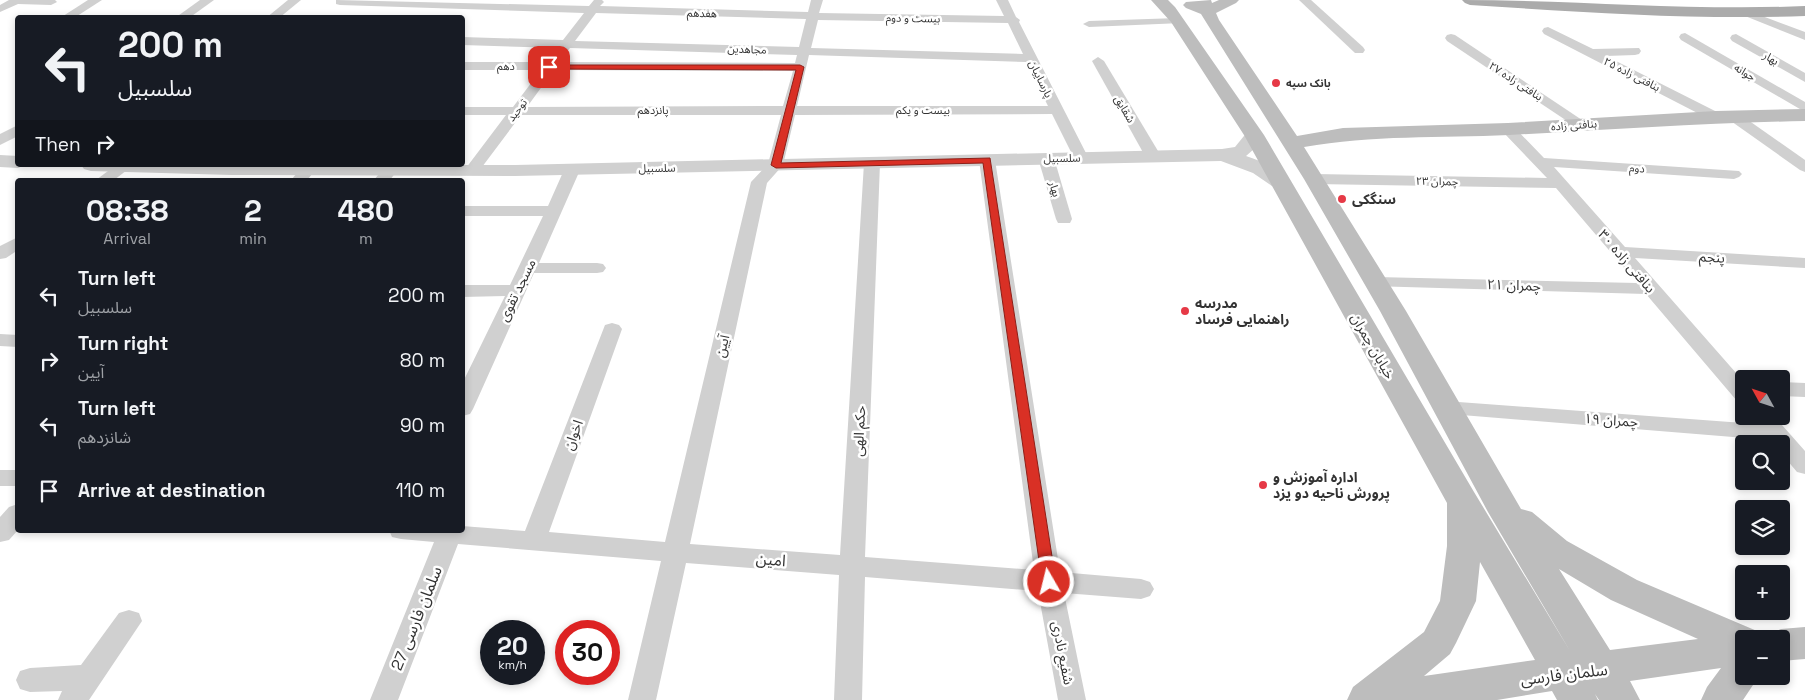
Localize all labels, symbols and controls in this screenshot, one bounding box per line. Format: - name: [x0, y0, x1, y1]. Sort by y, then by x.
- street label: هفدهم: [687, 5, 717, 23]
- street label: بیست و دوم: [886, 11, 940, 26]
- text: 200 m: [118, 23, 223, 67]
- icon: left: [35, 35, 100, 100]
- street label: مجاهدین: [727, 41, 767, 57]
- pin: [528, 46, 570, 88]
- street label: بهار: [1760, 47, 1781, 68]
- icon: arrive: [535, 53, 563, 81]
- street label: بنافتی زاده ۲۵: [1601, 54, 1663, 94]
- street label: پارساییان: [1025, 58, 1056, 101]
- street label: بنافتی زاده ۲۷: [1486, 58, 1546, 104]
- street label: دهم: [497, 59, 515, 75]
- street label: جوانه: [1732, 60, 1759, 84]
- text: سلسبیل: [118, 74, 192, 102]
- place label: بانک سپه: [1286, 76, 1331, 91]
- marker: بانک سپه: [1270, 77, 1282, 89]
- street label: شقایق: [1112, 93, 1139, 126]
- street label: توحید: [504, 96, 530, 124]
- street label: پانزدهم: [637, 103, 669, 119]
- street label: بیست و یکم: [896, 103, 950, 119]
- street label: بنافتی زاده: [1551, 116, 1597, 134]
- icon: right: [91, 130, 119, 158]
- text: Then: [35, 132, 81, 157]
- street label: سلسبیل: [1043, 151, 1081, 165]
- street label: دوم: [1629, 160, 1645, 177]
- street label: سلسبیل: [638, 161, 676, 175]
- street label: چمران ۲۳: [1416, 174, 1459, 189]
- street label: بهار: [1046, 179, 1064, 199]
- place label: سنگکی: [1352, 190, 1396, 208]
- text: 08:38: [86, 191, 168, 230]
- text: 2: [244, 191, 262, 230]
- text: 480: [338, 191, 394, 230]
- marker: سنگکی: [1336, 193, 1348, 205]
- street label: بنافتی زاده ۳۰: [1595, 226, 1660, 297]
- text: Arrival: [103, 228, 151, 249]
- text: min: [239, 228, 267, 249]
- text: m: [359, 228, 373, 249]
- street label: پنجم: [1699, 247, 1725, 269]
- street label: مسجد تقوی: [494, 256, 540, 324]
- text: Turn left: [78, 266, 156, 291]
- street label: چمران ۲۱: [1487, 275, 1541, 296]
- icon: left: [35, 282, 63, 310]
- text: 200 m: [388, 283, 445, 308]
- place label: مدرسه راهنمایی فرساد: [1195, 294, 1289, 328]
- text: سلسبیل: [78, 297, 132, 318]
- marker: مدرسه راهنمایی فرساد: [1179, 305, 1191, 317]
- street label: خیابان چمران: [1346, 310, 1399, 383]
- text: Turn right: [78, 331, 168, 356]
- street label: آیین: [711, 332, 734, 359]
- icon: right: [35, 347, 63, 375]
- text: 80 m: [400, 348, 445, 373]
- text: آیین: [78, 362, 104, 383]
- north arrow: [1735, 370, 1790, 425]
- map controls: [1735, 370, 1790, 685]
- text: Turn left: [78, 396, 156, 421]
- street label: حکم الهی: [849, 405, 871, 457]
- street label: چمران ۱۹: [1583, 409, 1639, 432]
- icon: left: [35, 412, 63, 440]
- text: 90 m: [400, 413, 445, 438]
- street label: اخوان: [559, 417, 587, 453]
- text: شانزدهم: [78, 427, 131, 448]
- button: search: [1735, 435, 1790, 490]
- place label: اداره آموزش و پرورش ناحیه دو یزد: [1273, 468, 1390, 503]
- icon: arrive: [35, 477, 63, 505]
- text: Arrive at destination: [78, 478, 266, 503]
- text: 110 m: [396, 478, 445, 503]
- marker: اداره آموزش و پرورش ناحیه دو یزد: [1257, 479, 1269, 491]
- button: layers: [1735, 500, 1790, 555]
- street label: امین: [755, 548, 787, 571]
- position arrow: [1022, 555, 1074, 607]
- street label: سلمان فارسی 27: [386, 563, 447, 673]
- button: +: [1735, 565, 1790, 620]
- speed limit sign: 30: [555, 620, 620, 685]
- street label: شفیع نادری: [1046, 620, 1078, 687]
- text: 20: [497, 630, 528, 662]
- button: −: [1735, 630, 1790, 685]
- text: km/h: [498, 657, 527, 673]
- street label: سلمان فارسی: [1519, 659, 1609, 690]

